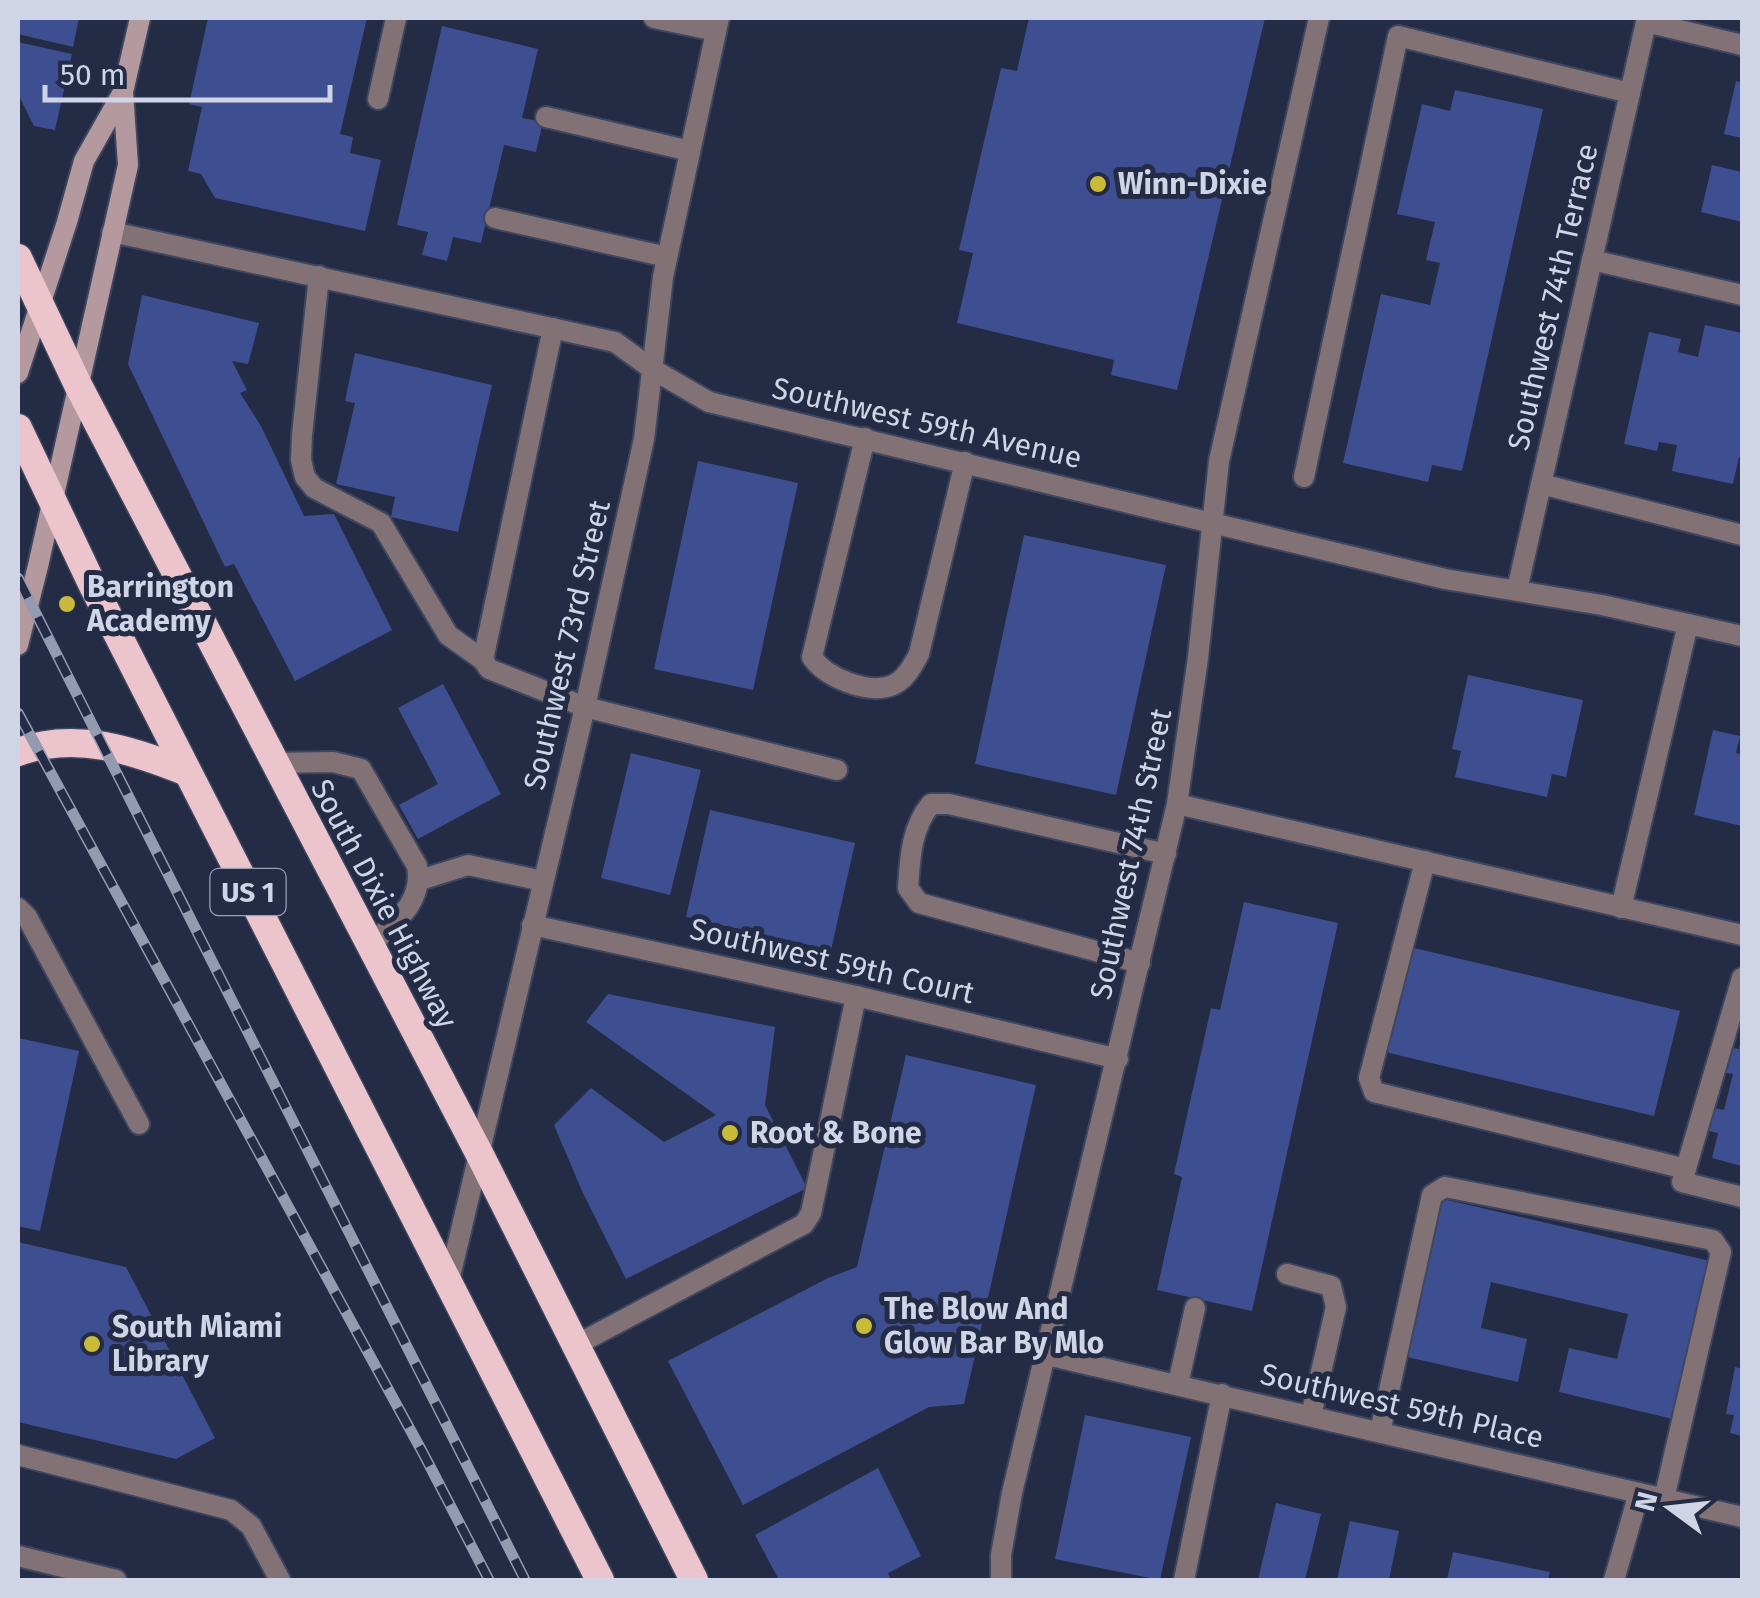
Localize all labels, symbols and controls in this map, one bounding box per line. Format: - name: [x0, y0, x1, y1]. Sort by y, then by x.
- scale bar: [45, 40, 330, 102]
- text: 50 m: [60, 57, 125, 93]
- street label: Southwest 74th Terrace: [1500, 140, 1606, 454]
- place label: Winn-Dixie: [1118, 166, 1267, 202]
- marker: Winn-Dixie: [1087, 173, 1109, 195]
- street label: Southwest 59th Avenue: [769, 370, 1085, 476]
- street label: Southwest 73rd Street: [516, 496, 618, 793]
- place label: Barrington Academy: [86, 569, 234, 639]
- marker: Barrington Academy: [56, 593, 78, 615]
- street label: Southwest 74th Street: [1083, 705, 1179, 1003]
- street label: South Dixie Highway: [303, 773, 465, 1035]
- road number: US 1: [210, 869, 286, 915]
- street label: Southwest 59th Court: [686, 911, 978, 1011]
- place label: Root & Bone: [750, 1115, 922, 1151]
- marker: Root & Bone: [719, 1122, 741, 1144]
- place label: The Blow And Glow Bar By Mlo: [884, 1291, 1104, 1361]
- place label: South Miami Library: [112, 1309, 282, 1379]
- marker: The Blow And Glow Bar By Mlo: [853, 1315, 875, 1337]
- marker: South Miami Library: [81, 1333, 103, 1355]
- street label: Southwest 59th Place: [1257, 1356, 1547, 1456]
- north arrow: [1620, 1458, 1720, 1558]
- text: N: [1628, 1488, 1665, 1515]

